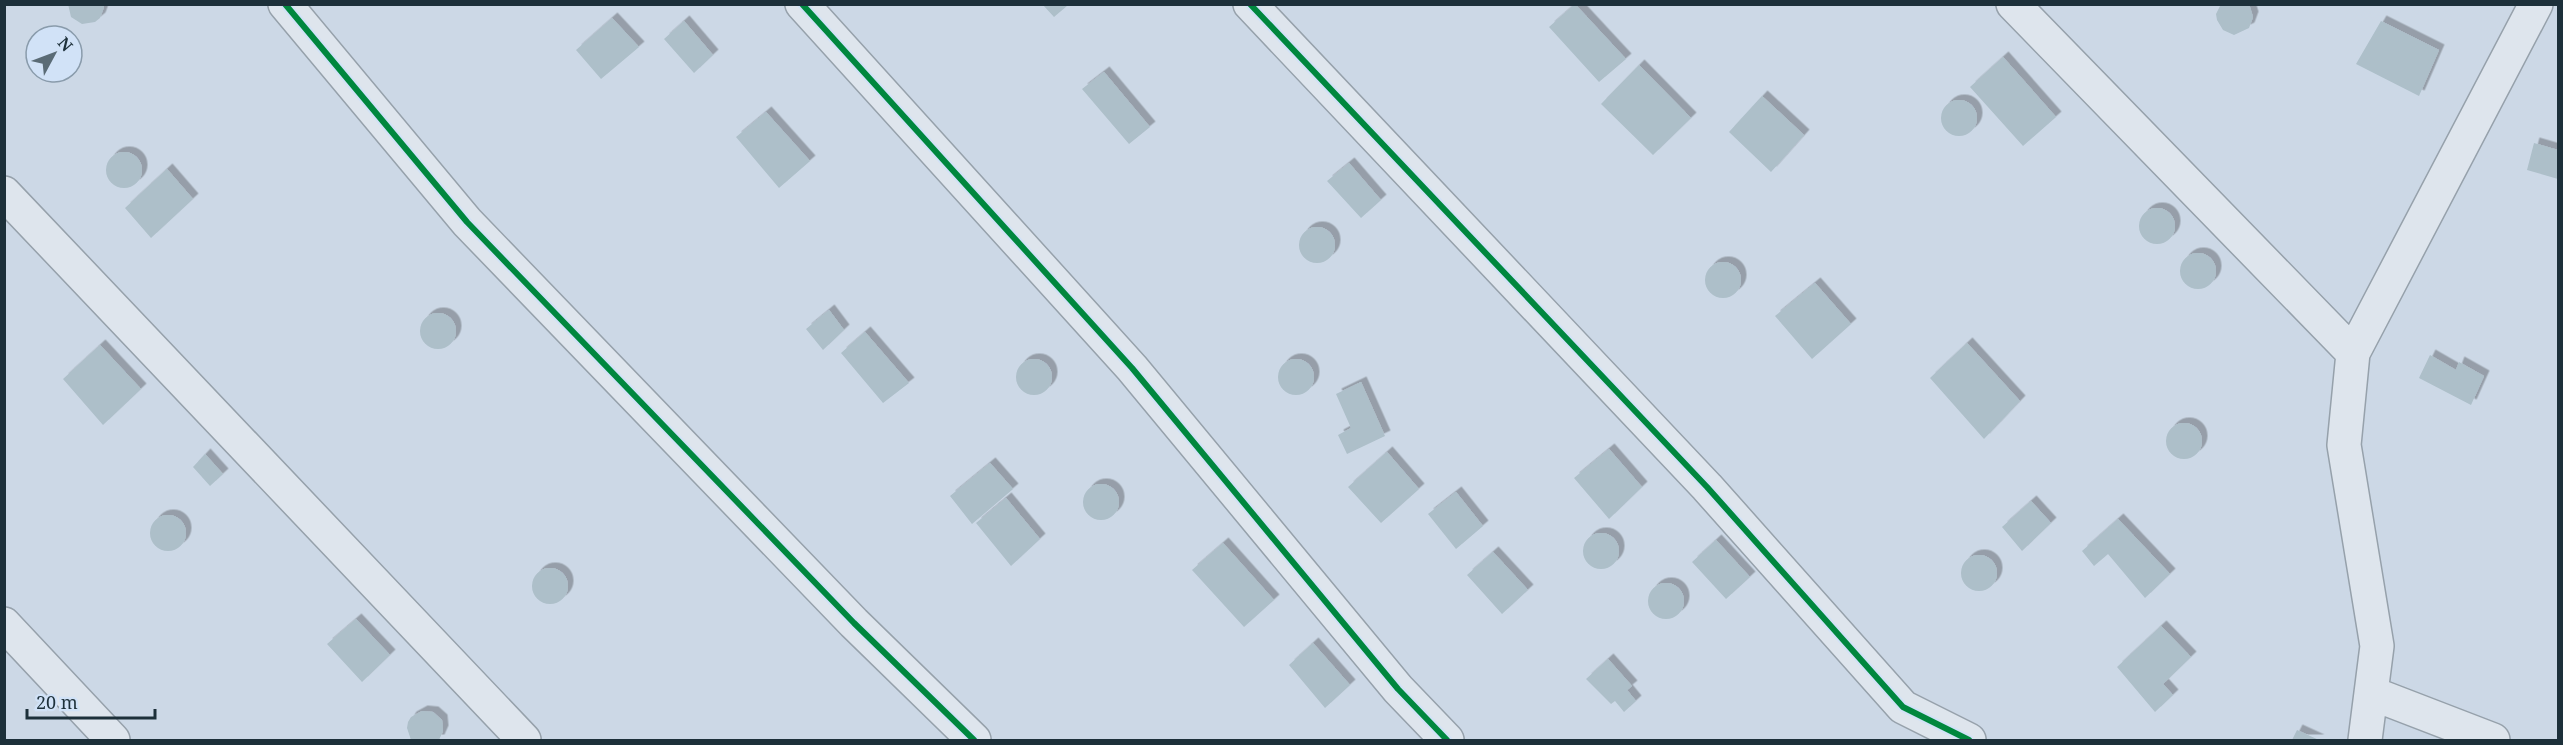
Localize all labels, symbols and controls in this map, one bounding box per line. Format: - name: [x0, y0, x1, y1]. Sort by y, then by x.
- north arrow: [24, 24, 84, 84]
- text: N: [53, 32, 78, 56]
- scale bar: [27, 682, 154, 720]
- text: 20 m: [36, 690, 78, 714]

